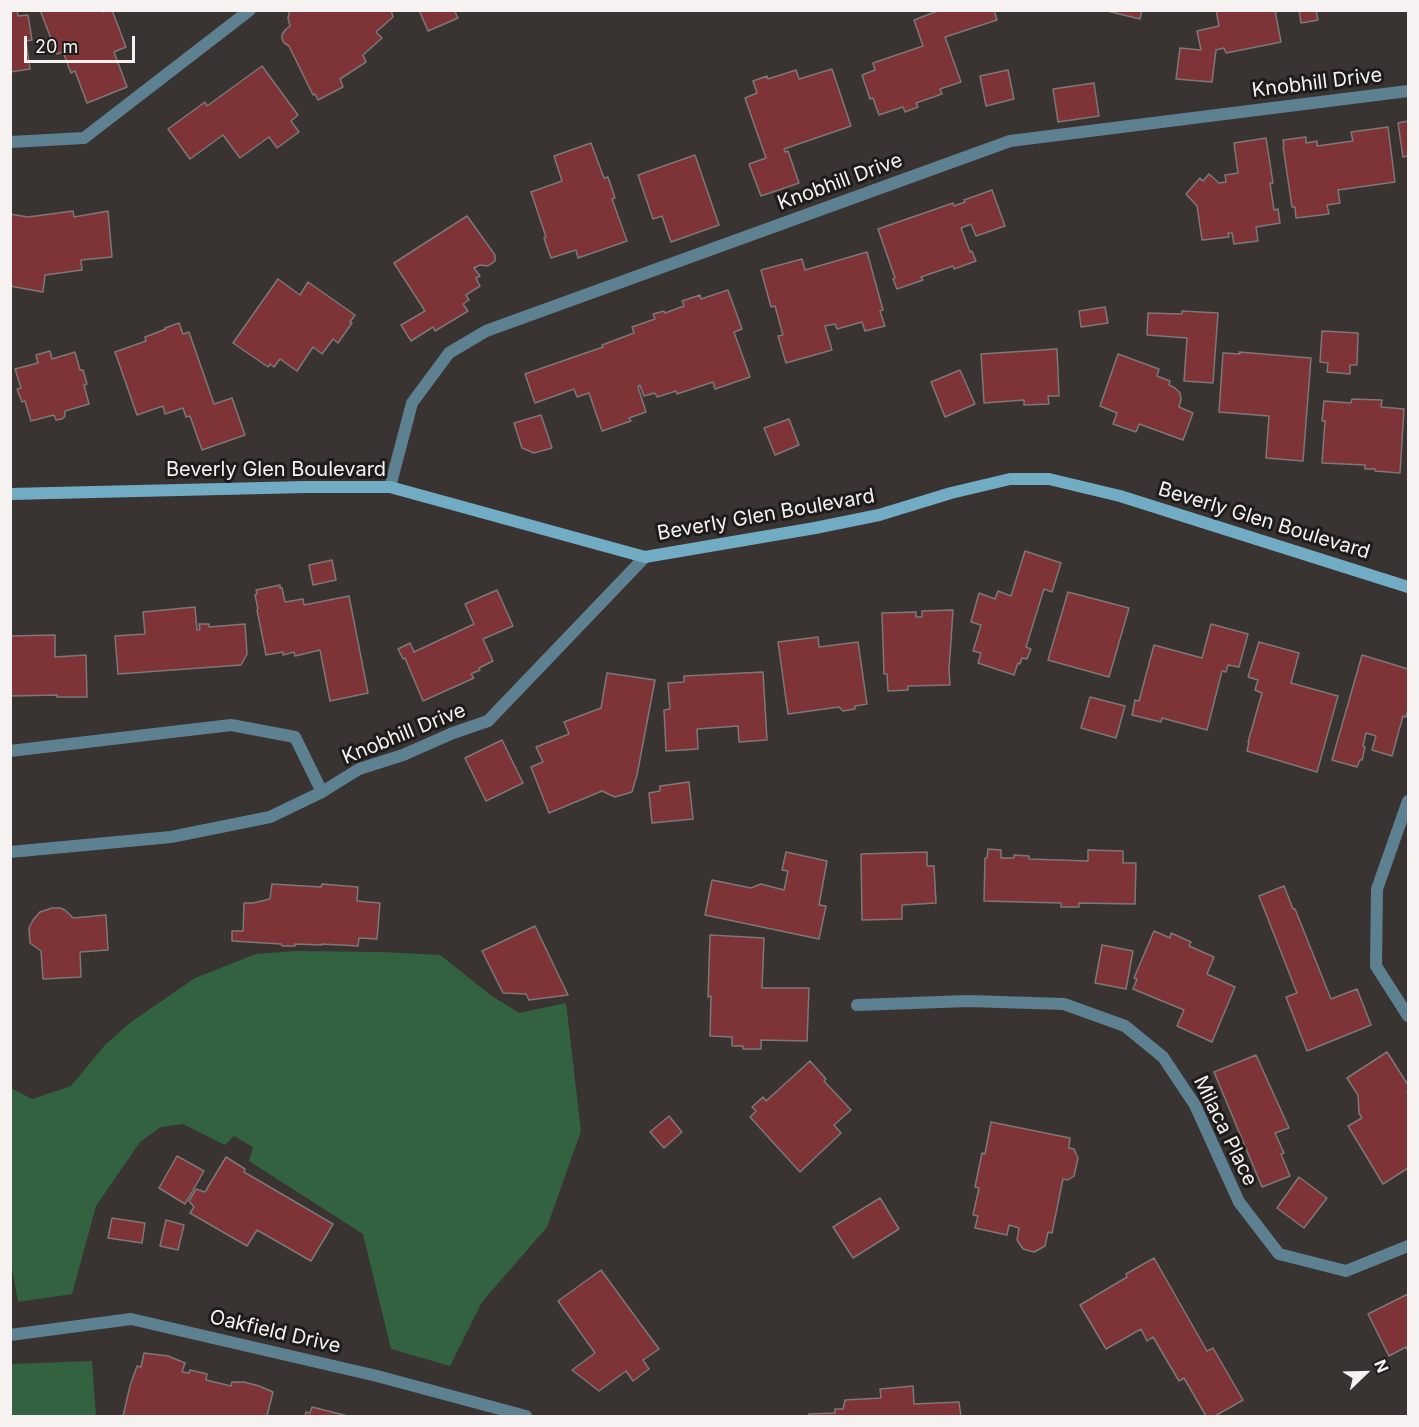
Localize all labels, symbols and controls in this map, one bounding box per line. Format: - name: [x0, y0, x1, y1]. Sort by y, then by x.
- scale bar: [27, 24, 138, 62]
- text: 20 m: [35, 36, 78, 57]
- street label: Knobhill Drive: [1250, 63, 1384, 103]
- street label: Knobhill Drive: [774, 148, 906, 216]
- street label: Beverly Glen Boulevard: [166, 458, 386, 482]
- street label: Beverly Glen Boulevard: [1155, 477, 1373, 565]
- street label: Beverly Glen Boulevard: [655, 484, 877, 546]
- street label: Knobhill Drive: [339, 698, 469, 770]
- street label: Milaca Place: [1188, 1072, 1262, 1190]
- street label: Oakfield Drive: [207, 1305, 343, 1359]
- north arrow: [1335, 1343, 1395, 1403]
- text: N: [1370, 1356, 1393, 1375]

